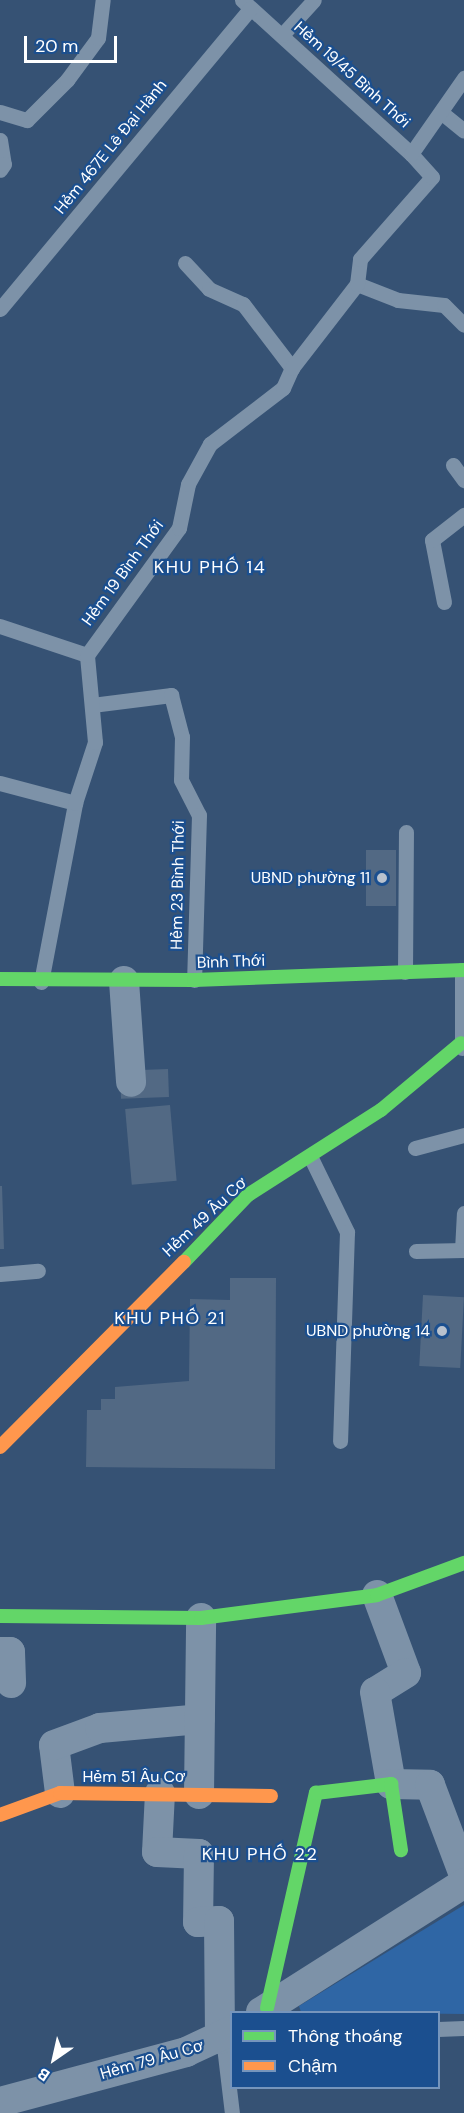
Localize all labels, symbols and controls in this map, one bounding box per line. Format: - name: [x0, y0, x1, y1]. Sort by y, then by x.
- street label: Hẻm 19/45 Bình Thới: [290, 18, 414, 132]
- scale bar: [27, 24, 120, 62]
- text: 20 m: [35, 34, 78, 58]
- street label: Hẻm 467E Lê Đại Hành: [51, 76, 171, 218]
- street label: Hẻm 19 Bình Thới: [78, 516, 168, 630]
- district label: KHU PHỐ 14: [154, 556, 266, 578]
- street label: Hẻm 23 Bình Thới: [167, 820, 189, 950]
- place label: UBND phường 11: [251, 868, 370, 888]
- marker: UBND phường 11: [375, 871, 389, 885]
- street label: Bình Thới: [197, 951, 265, 973]
- street label: Hẻm 49 Âu Cơ: [159, 1173, 251, 1261]
- district label: KHU PHỐ 21: [114, 1307, 226, 1329]
- place label: UBND phường 14: [306, 1321, 430, 1341]
- marker: UBND phường 14: [435, 1324, 449, 1338]
- street label: Hẻm 51 Âu Cơ: [82, 1767, 186, 1787]
- district label: KHU PHỐ 22: [202, 1843, 318, 1865]
- legend: [230, 2011, 440, 2089]
- text: Thông thoáng: [288, 2024, 403, 2048]
- north arrow: [24, 2029, 84, 2089]
- street label: Hẻm 79 Âu Cơ: [98, 2036, 206, 2084]
- text: Chậm: [288, 2054, 337, 2078]
- text: B: [34, 2063, 54, 2086]

